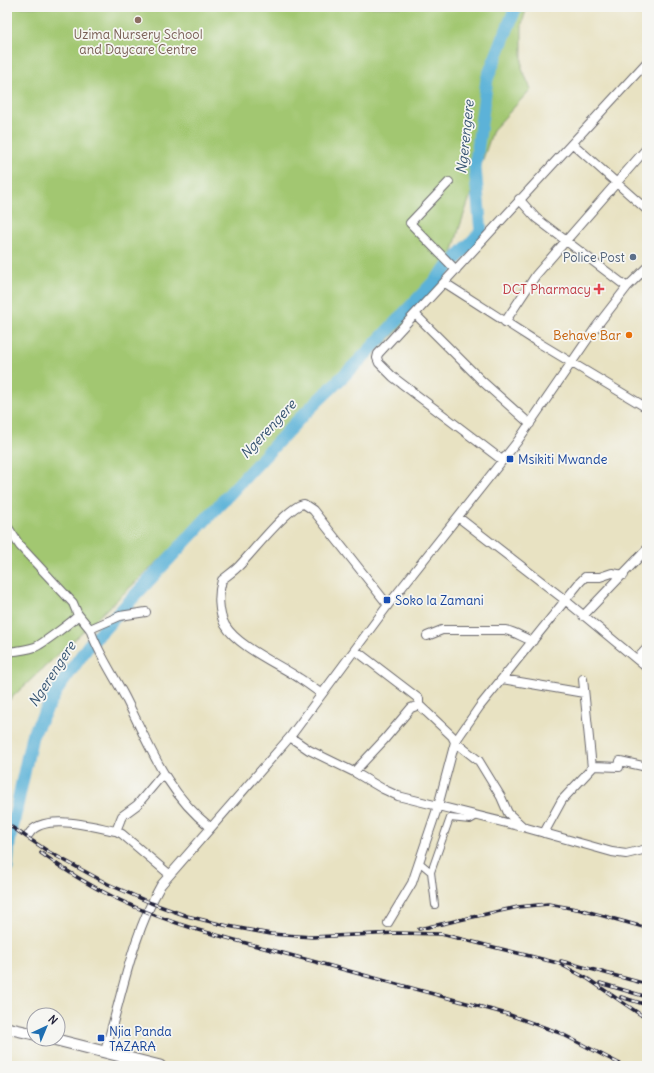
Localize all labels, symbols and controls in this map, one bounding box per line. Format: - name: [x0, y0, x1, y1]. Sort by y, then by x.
- marker: Uzima Nursery School and Daycare Centre: [133, 15, 143, 25]
- place label: Uzima Nursery School and Daycare Centre: [73, 26, 203, 58]
- water label: Ngerengere: [452, 98, 478, 175]
- place label: Police Post: [563, 249, 626, 266]
- marker: Police Post: [628, 252, 638, 262]
- place label: DCT Pharmacy: [503, 281, 591, 298]
- marker: DCT Pharmacy: [594, 284, 604, 294]
- place label: Behave Bar: [553, 327, 622, 344]
- marker: Behave Bar: [624, 330, 634, 340]
- water label: Ngerengere: [236, 395, 301, 462]
- place label: Msikiti Mwande: [518, 451, 607, 468]
- marker: Msikiti Mwande: [505, 454, 515, 464]
- place label: Soko la Zamani: [395, 592, 484, 609]
- marker: Soko la Zamani: [382, 595, 392, 605]
- water label: Ngerengere: [24, 637, 81, 710]
- north arrow: [26, 1007, 66, 1047]
- text: N: [45, 1012, 61, 1027]
- place label: Njia Panda TAZARA: [109, 1023, 172, 1055]
- marker: Njia Panda TAZARA: [96, 1033, 106, 1043]

